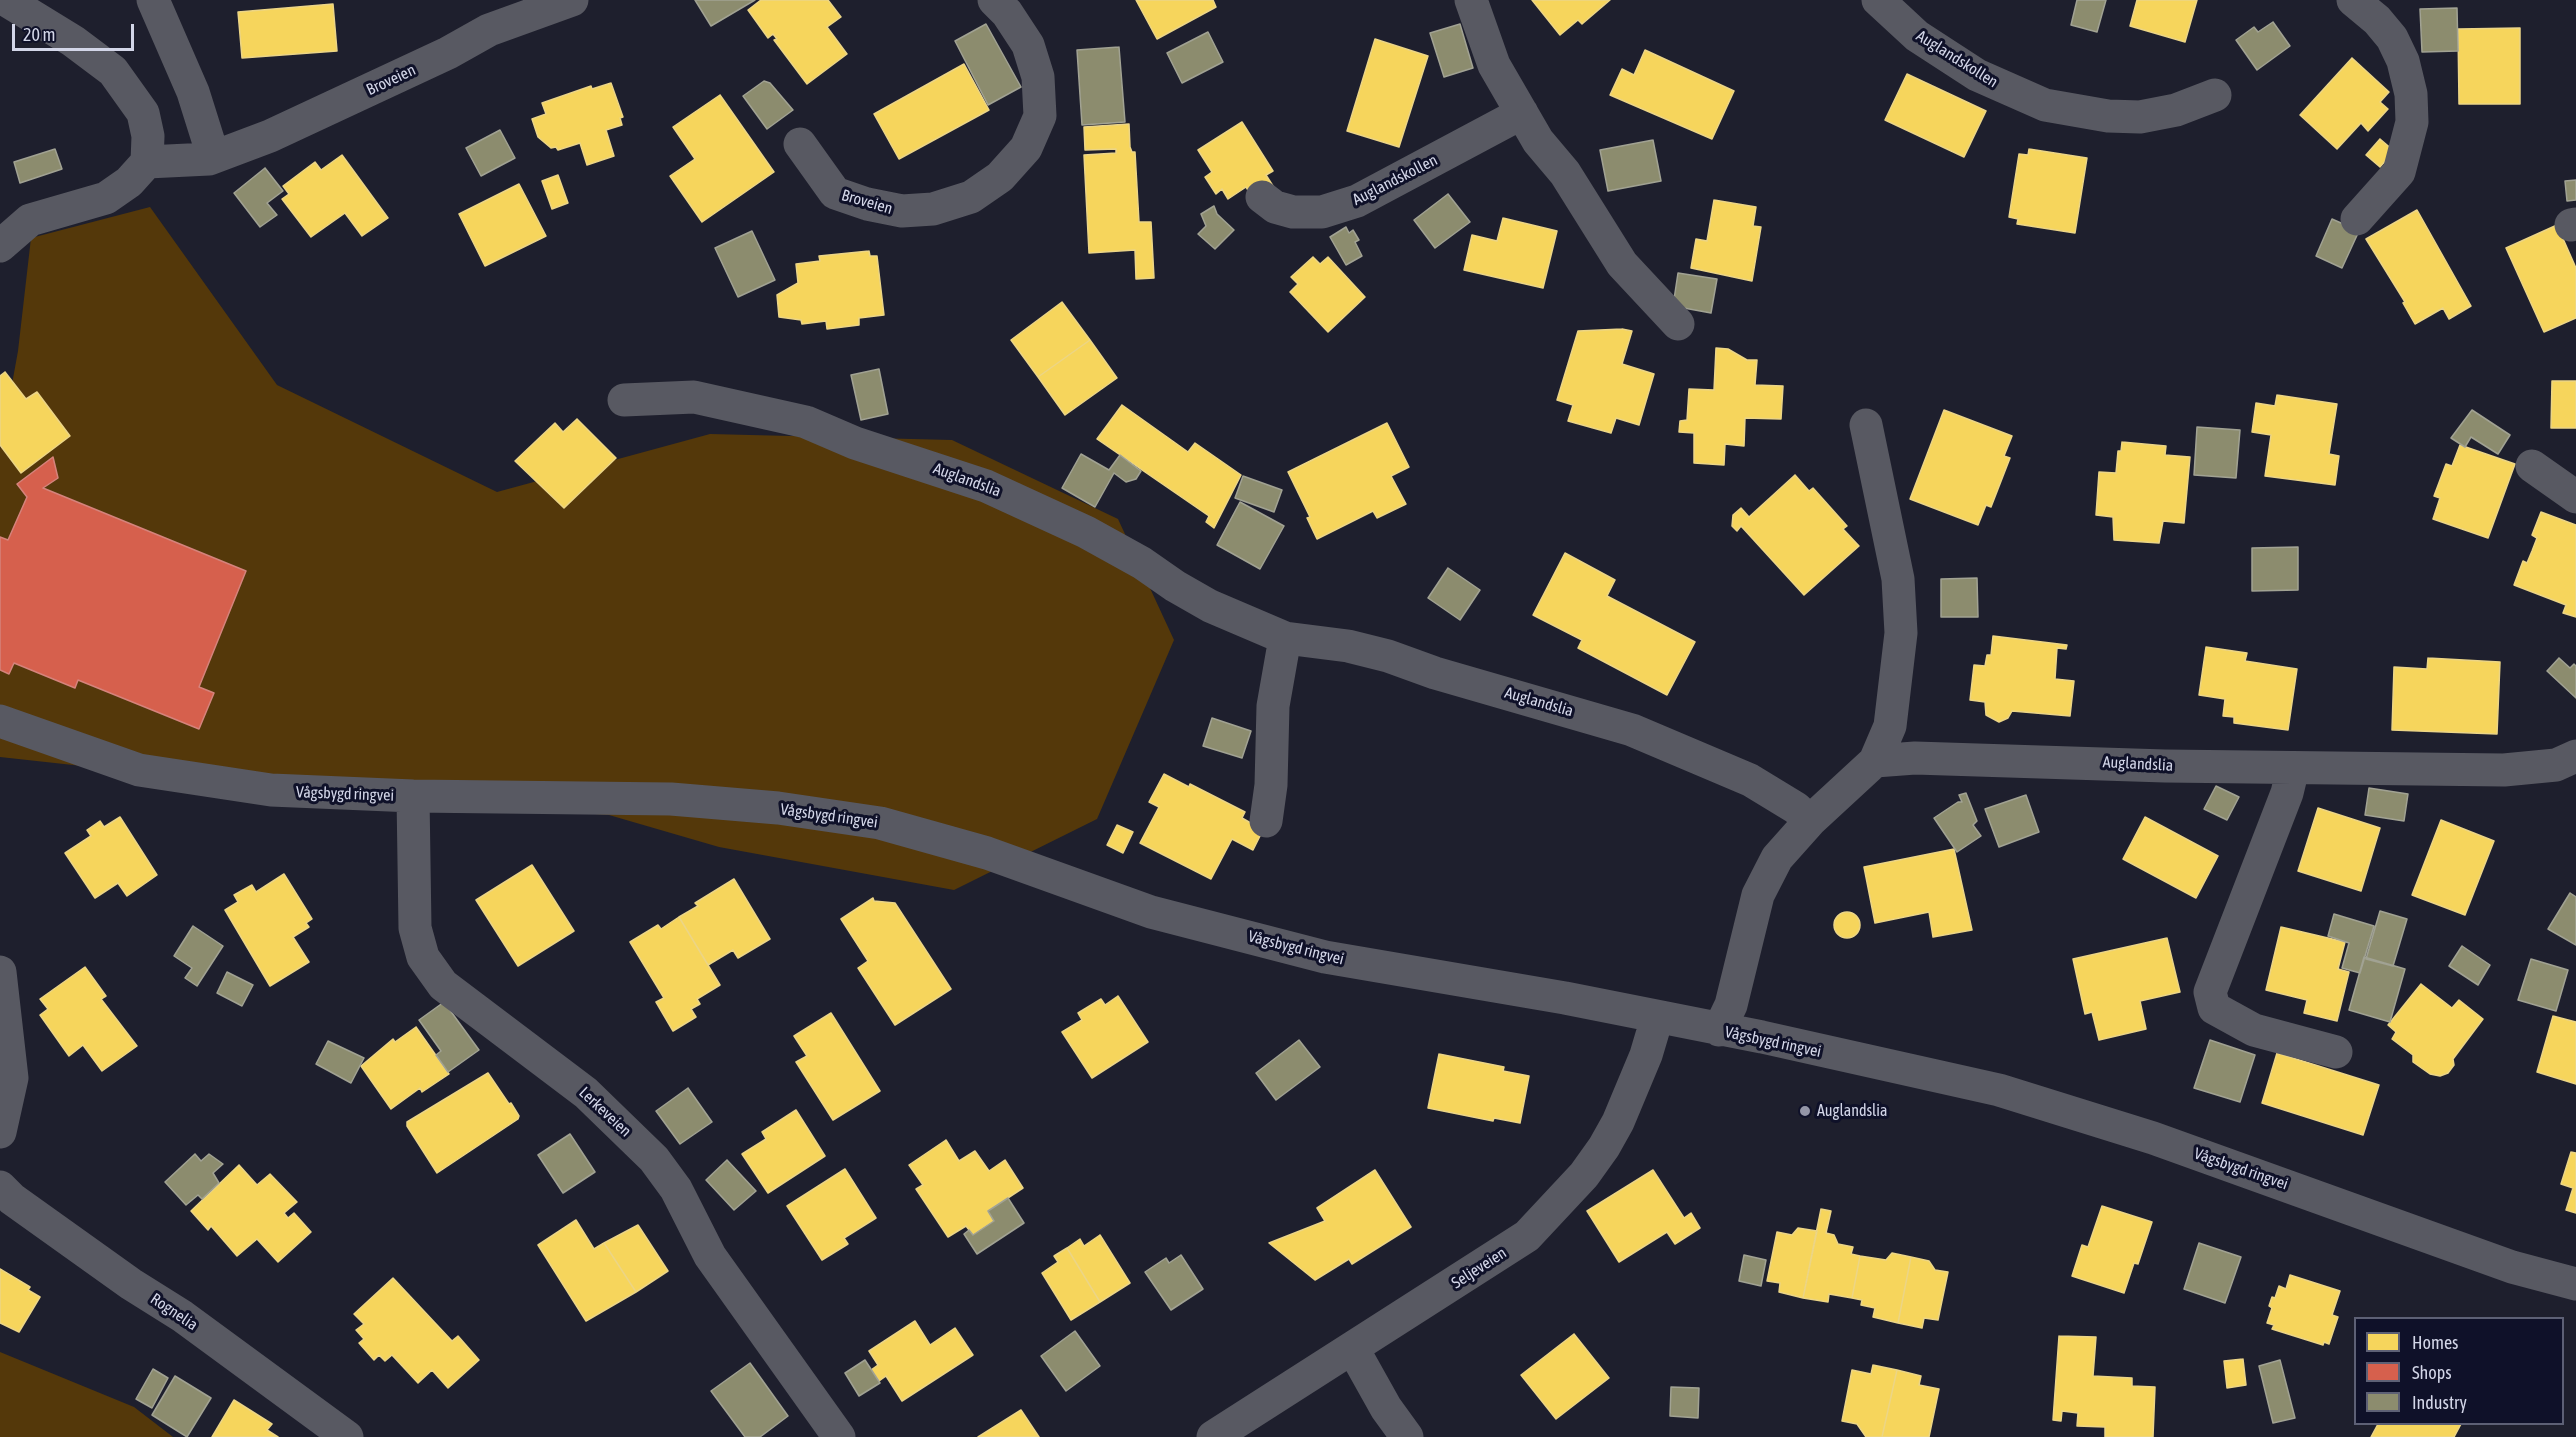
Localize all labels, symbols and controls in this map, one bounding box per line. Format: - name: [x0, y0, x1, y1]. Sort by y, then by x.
- scale bar: [15, 12, 136, 50]
- text: 20 m: [23, 24, 55, 45]
- street label: Auglandskollen: [1913, 26, 2001, 92]
- street label: Broveien: [363, 60, 419, 100]
- street label: Auglandskollen: [1349, 150, 1441, 210]
- street label: Broveien: [839, 186, 895, 218]
- street label: Auglandslia: [931, 459, 1003, 501]
- street label: Auglandslia: [1502, 683, 1576, 721]
- street label: Auglandslia: [2102, 753, 2174, 775]
- street label: Vågsbygd ringvei: [296, 783, 394, 805]
- street label: Vågsbygd ringvei: [779, 800, 879, 832]
- street label: Vågsbygd ringvei: [1246, 927, 1346, 969]
- street label: Vågsbygd ringvei: [1723, 1022, 1823, 1062]
- street label: Lerkeveien: [575, 1083, 635, 1141]
- place label: Auglandslia: [1817, 1101, 1887, 1121]
- marker: Auglandslia: [1798, 1104, 1812, 1118]
- street label: Vågsbygd ringvei: [2191, 1144, 2291, 1194]
- street label: Seljeveien: [1448, 1243, 1510, 1293]
- street label: Rognelia: [147, 1289, 201, 1335]
- legend: [2354, 1317, 2564, 1425]
- text: Homes: [2412, 1332, 2458, 1353]
- text: Shops: [2412, 1362, 2452, 1383]
- text: Industry: [2412, 1392, 2467, 1413]

